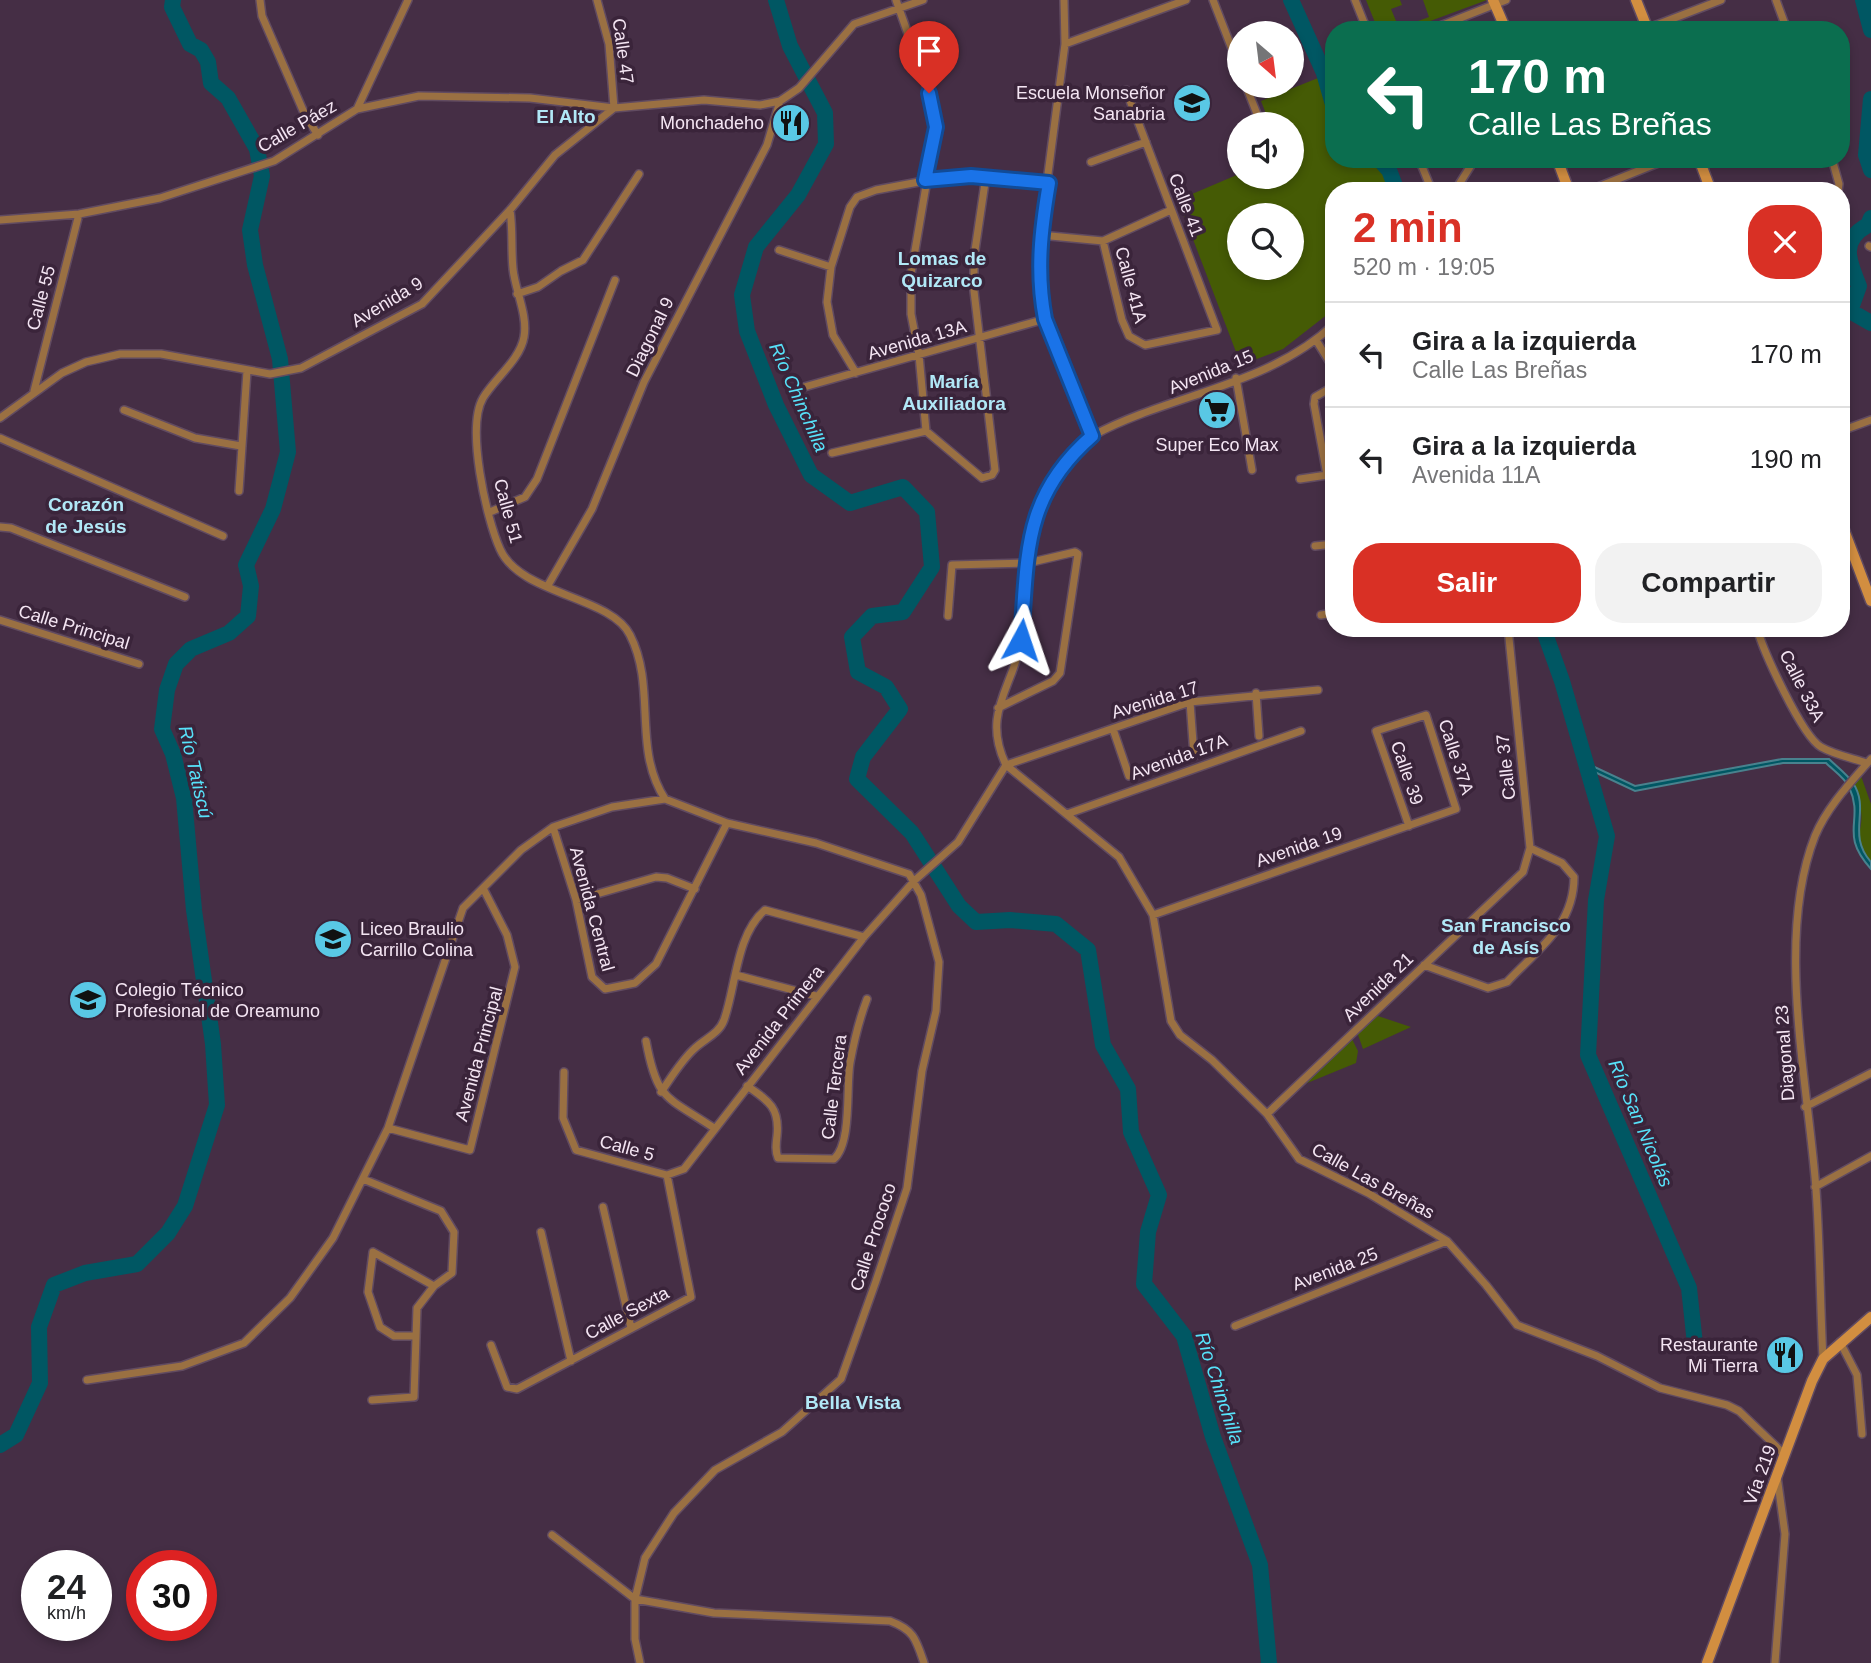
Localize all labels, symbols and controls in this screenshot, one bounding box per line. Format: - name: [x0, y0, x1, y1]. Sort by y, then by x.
- street label: Calle 47: [609, 17, 637, 85]
- pin: [899, 21, 959, 93]
- north arrow: [1227, 21, 1304, 98]
- map controls: [1227, 21, 1304, 280]
- icon: arrive: [910, 32, 948, 70]
- icon: left: [1353, 49, 1444, 140]
- text: 170 m: [1468, 49, 1607, 103]
- school or university icon: Escuela Monseñor Sanabria: [1171, 82, 1213, 124]
- place label: Escuela Monseñor Sanabria: [1016, 83, 1166, 124]
- street label: Calle Páez: [254, 96, 340, 156]
- restaurant icon: Monchadeho: [770, 102, 812, 144]
- district label: El Alto: [536, 106, 596, 127]
- text: Calle Las Breñas: [1468, 106, 1712, 142]
- button: sound: [1227, 112, 1304, 189]
- place label: Monchadeho: [660, 113, 764, 133]
- street label: Calle 41: [1165, 171, 1207, 239]
- button: search: [1227, 203, 1304, 280]
- text: 2 min: [1353, 204, 1463, 251]
- button: close: [1748, 205, 1822, 279]
- street label: Calle 41A: [1111, 245, 1151, 325]
- district label: Lomas de Quizarco: [898, 248, 986, 291]
- text: 520 m · 19:05: [1353, 254, 1495, 280]
- street label: Calle 55: [23, 264, 59, 332]
- street label: Avenida 9: [348, 273, 426, 331]
- street label: Diagonal 9: [622, 294, 678, 380]
- street label: Avenida 13A: [865, 316, 969, 364]
- text: Gira a la izquierda: [1412, 326, 1636, 356]
- icon: left: [1353, 336, 1391, 374]
- water label: Río Chinchilla: [765, 339, 832, 455]
- text: 170 m: [1750, 339, 1822, 369]
- street label: Avenida 15: [1166, 346, 1256, 398]
- text: Calle Las Breñas: [1412, 357, 1587, 383]
- district label: María Auxiliadora: [902, 371, 1006, 414]
- supermarket icon: Super Eco Max: [1196, 389, 1238, 431]
- text: Gira a la izquierda: [1412, 431, 1636, 461]
- place label: Super Eco Max: [1155, 435, 1279, 455]
- icon: left: [1353, 441, 1391, 479]
- text: 190 m: [1750, 444, 1822, 474]
- text: Avenida 11A: [1412, 462, 1540, 488]
- street label: Calle 51: [490, 477, 526, 545]
- district label: Corazón de Jesús: [45, 494, 127, 537]
- button: Salir: [1353, 543, 1581, 623]
- button: Compartir: [1595, 543, 1822, 623]
- street label: Calle Principal: [16, 601, 132, 653]
- position arrow: [984, 603, 1058, 677]
- street label: Calle 33A: [1775, 647, 1829, 725]
- street label: Avenida 17: [1109, 677, 1201, 723]
- street label: Calle 37A: [1434, 717, 1478, 797]
- water label: Río Tatiscú: [175, 724, 216, 821]
- street label: Avenida 17A: [1128, 730, 1230, 784]
- street label: Calle 37: [1493, 733, 1519, 801]
- street label: Calle 39: [1387, 739, 1427, 807]
- street label: Avenida 19: [1253, 823, 1345, 871]
- street label: Avenida Central: [566, 845, 618, 973]
- district label: San Francisco de Asís: [1441, 915, 1571, 958]
- school or university icon: Liceo Braulio Carrillo Colina: [312, 918, 354, 960]
- place label: Liceo Braulio Carrillo Colina: [360, 919, 474, 960]
- street label: Avenida 21: [1339, 949, 1417, 1025]
- street label: Avenida Primera: [730, 961, 828, 1078]
- school or university icon: Colegio Técnico Profesional de Oreamuno: [67, 979, 109, 1021]
- place label: Colegio Técnico Profesional de Oreamuno: [115, 980, 320, 1021]
- street label: Avenida Principal: [451, 984, 507, 1124]
- street label: Diagonal 23: [1772, 1004, 1798, 1102]
- street label: Calle Tercera: [818, 1032, 850, 1141]
- water label: Río San Nicolás: [1604, 1056, 1677, 1190]
- street label: Calle 5: [597, 1131, 657, 1165]
- street label: Calle Las Breñas: [1308, 1139, 1438, 1223]
- street label: Calle Prococo: [846, 1181, 900, 1293]
- street label: Avenida 25: [1290, 1244, 1380, 1294]
- street label: Calle Sexta: [582, 1282, 673, 1343]
- water label: Río Chinchilla: [1191, 1329, 1248, 1447]
- restaurant icon: Restaurante Mi Tierra: [1764, 1334, 1806, 1376]
- place label: Restaurante Mi Tierra: [1660, 1335, 1759, 1376]
- district label: Bella Vista: [805, 1392, 901, 1413]
- street label: Vía 219: [1740, 1442, 1780, 1508]
- speed limit sign: 30: [126, 1550, 217, 1641]
- text: 24: [47, 1567, 86, 1606]
- text: km/h: [47, 1603, 86, 1623]

